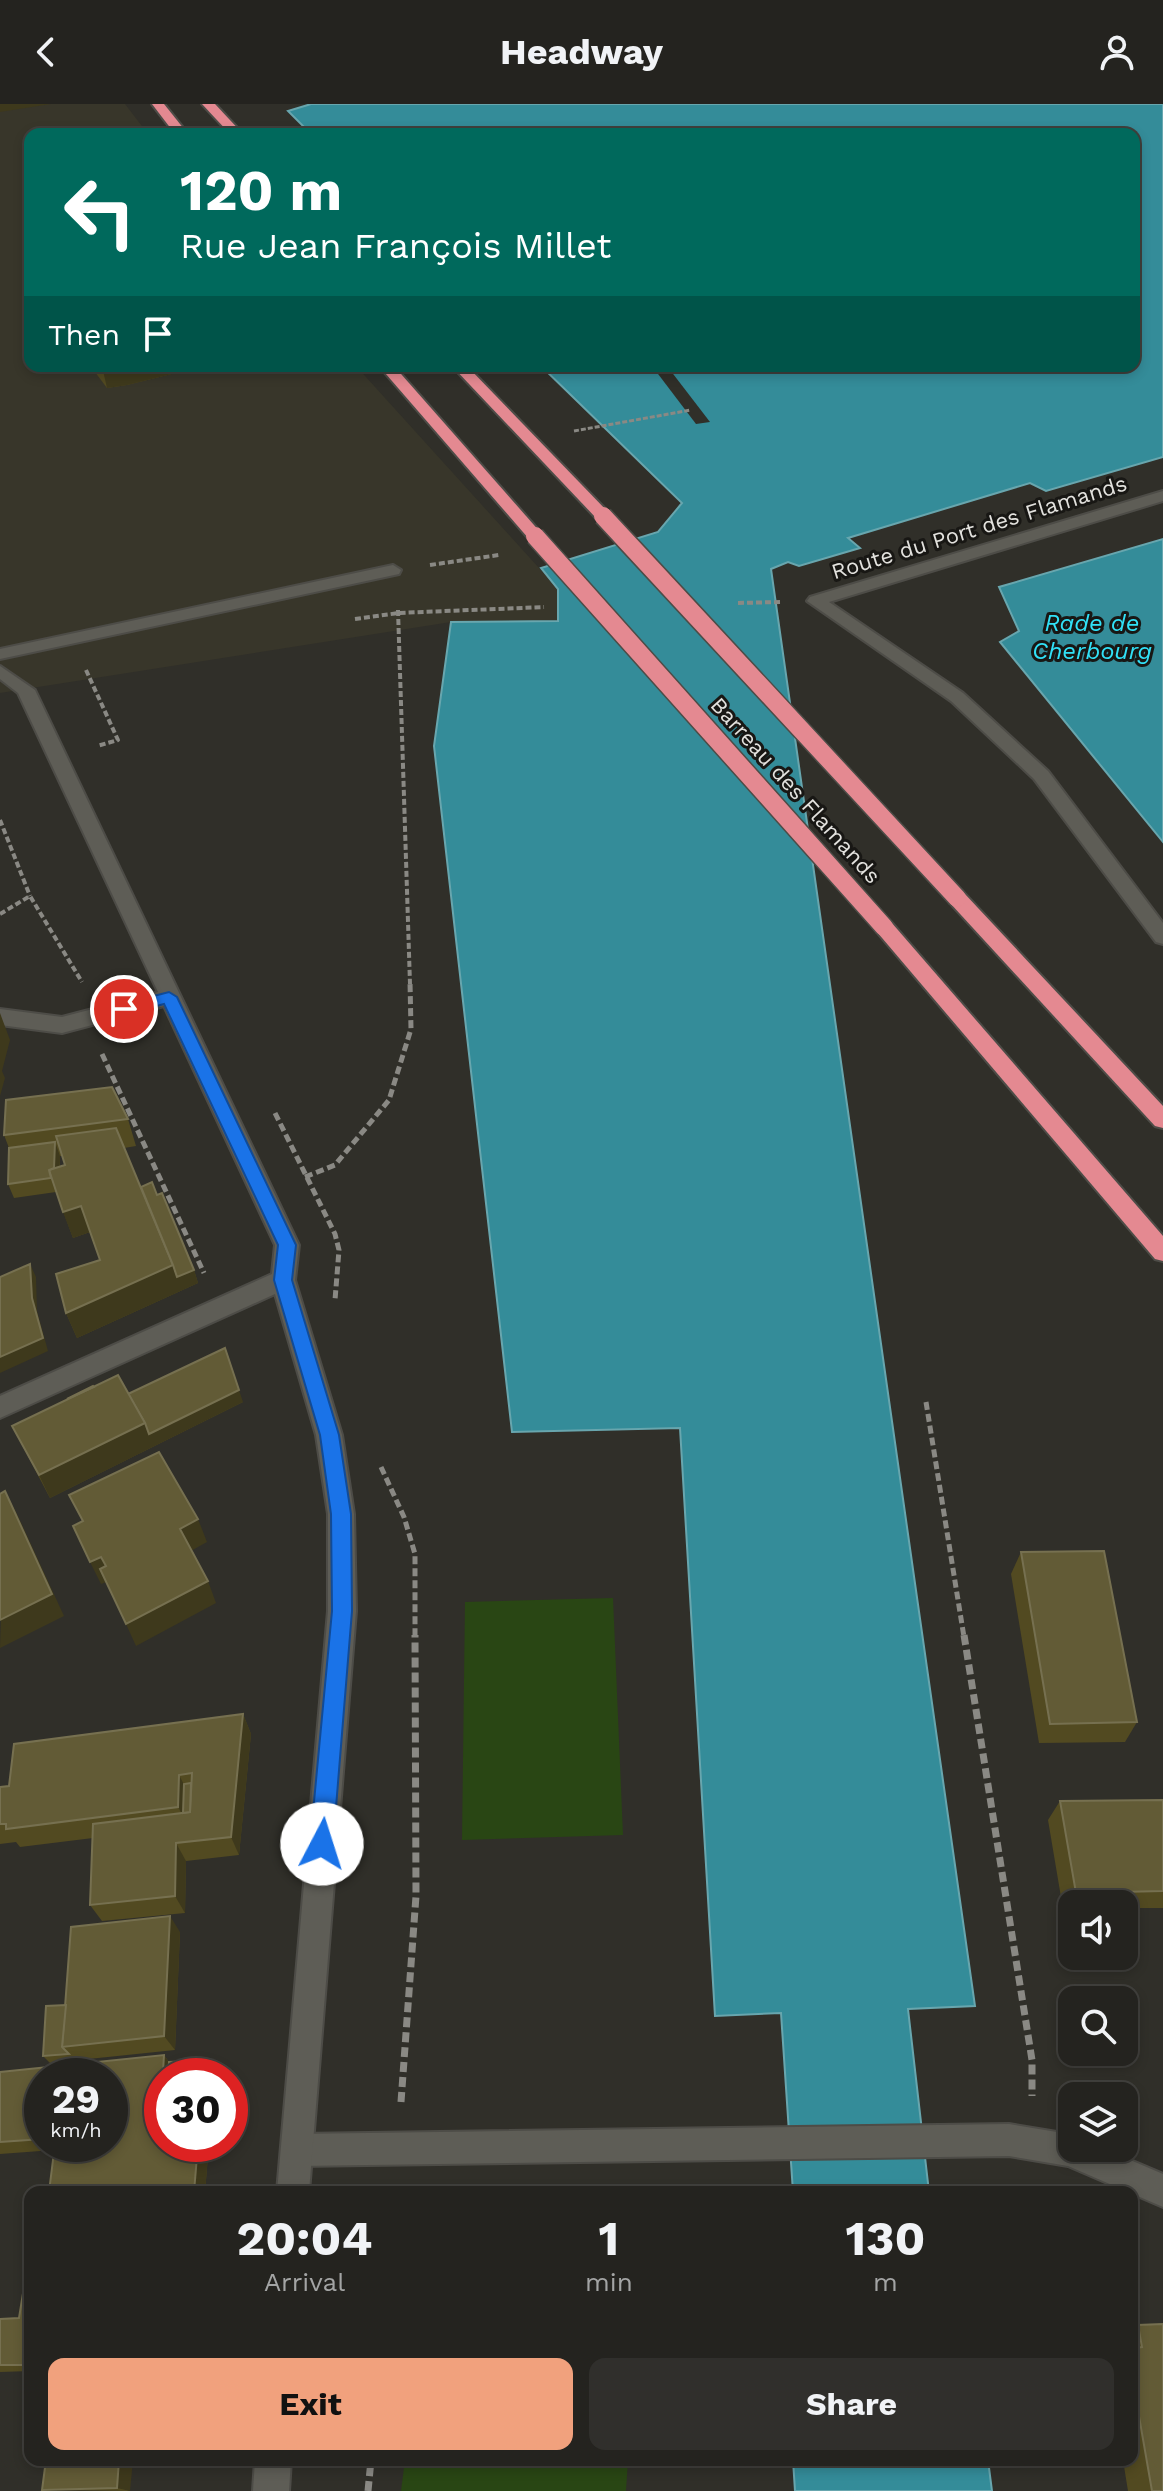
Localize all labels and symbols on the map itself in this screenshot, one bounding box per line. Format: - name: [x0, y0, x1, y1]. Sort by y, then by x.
- street label: Route du Port des Flamands: [829, 471, 1130, 584]
- water label: Rade de Cherbourg: [1032, 609, 1152, 665]
- street label: Barreau des Flamands: [706, 692, 886, 888]
- pin: [90, 975, 158, 1043]
- position arrow: [280, 1802, 364, 1886]
- speed limit sign: 30: [144, 2058, 248, 2162]

